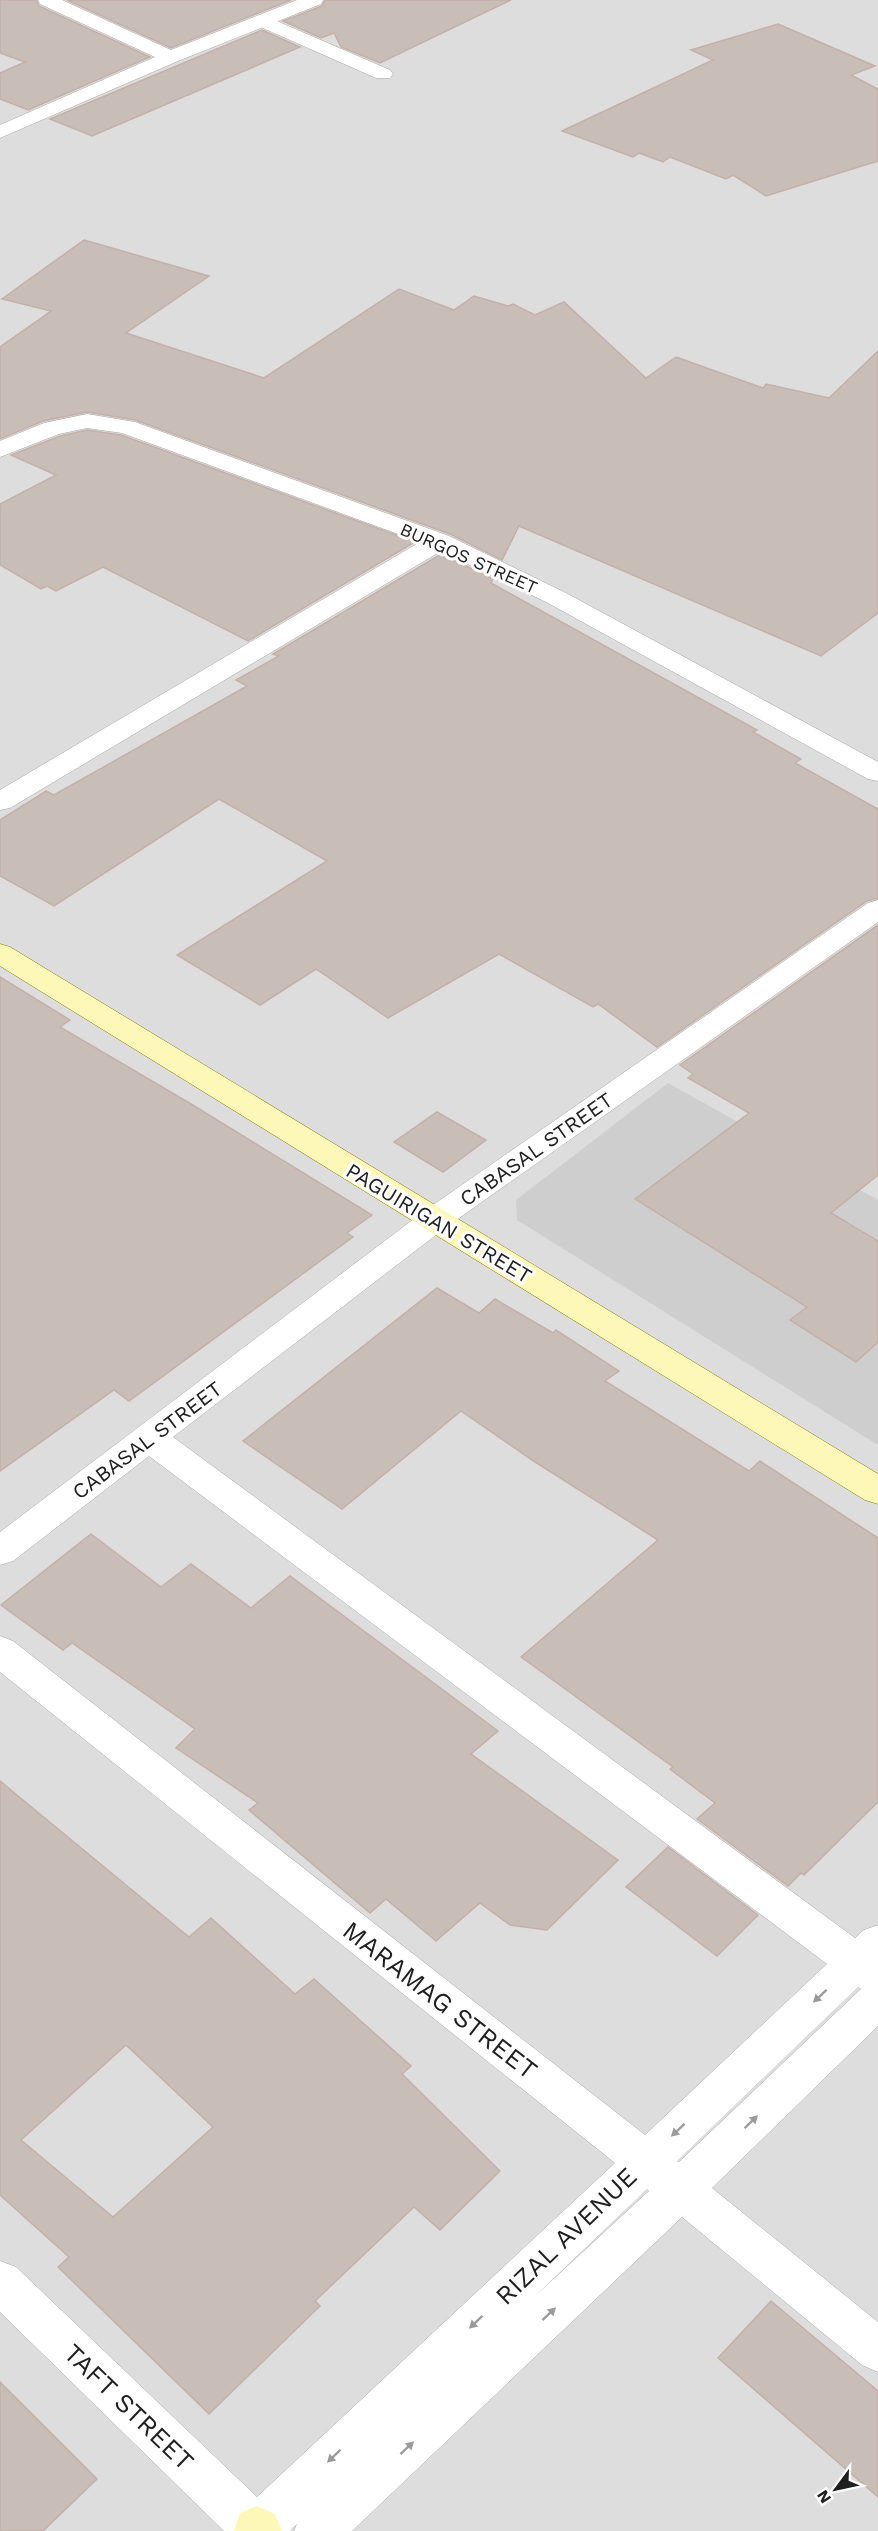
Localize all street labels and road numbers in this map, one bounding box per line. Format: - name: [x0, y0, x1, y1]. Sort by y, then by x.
- street label: BURGOS STREET: [397, 518, 541, 598]
- street label: CABASAL STREET: [455, 1087, 617, 1211]
- street label: PAGUIRIGAN STREET: [342, 1158, 537, 1289]
- street label: CABASAL STREET: [67, 1375, 227, 1504]
- street label: MARAMAG STREET: [337, 1915, 543, 2085]
- street label: RIZAL AVENUE: [489, 2161, 643, 2311]
- street label: TAFT STREET: [58, 2338, 200, 2476]

